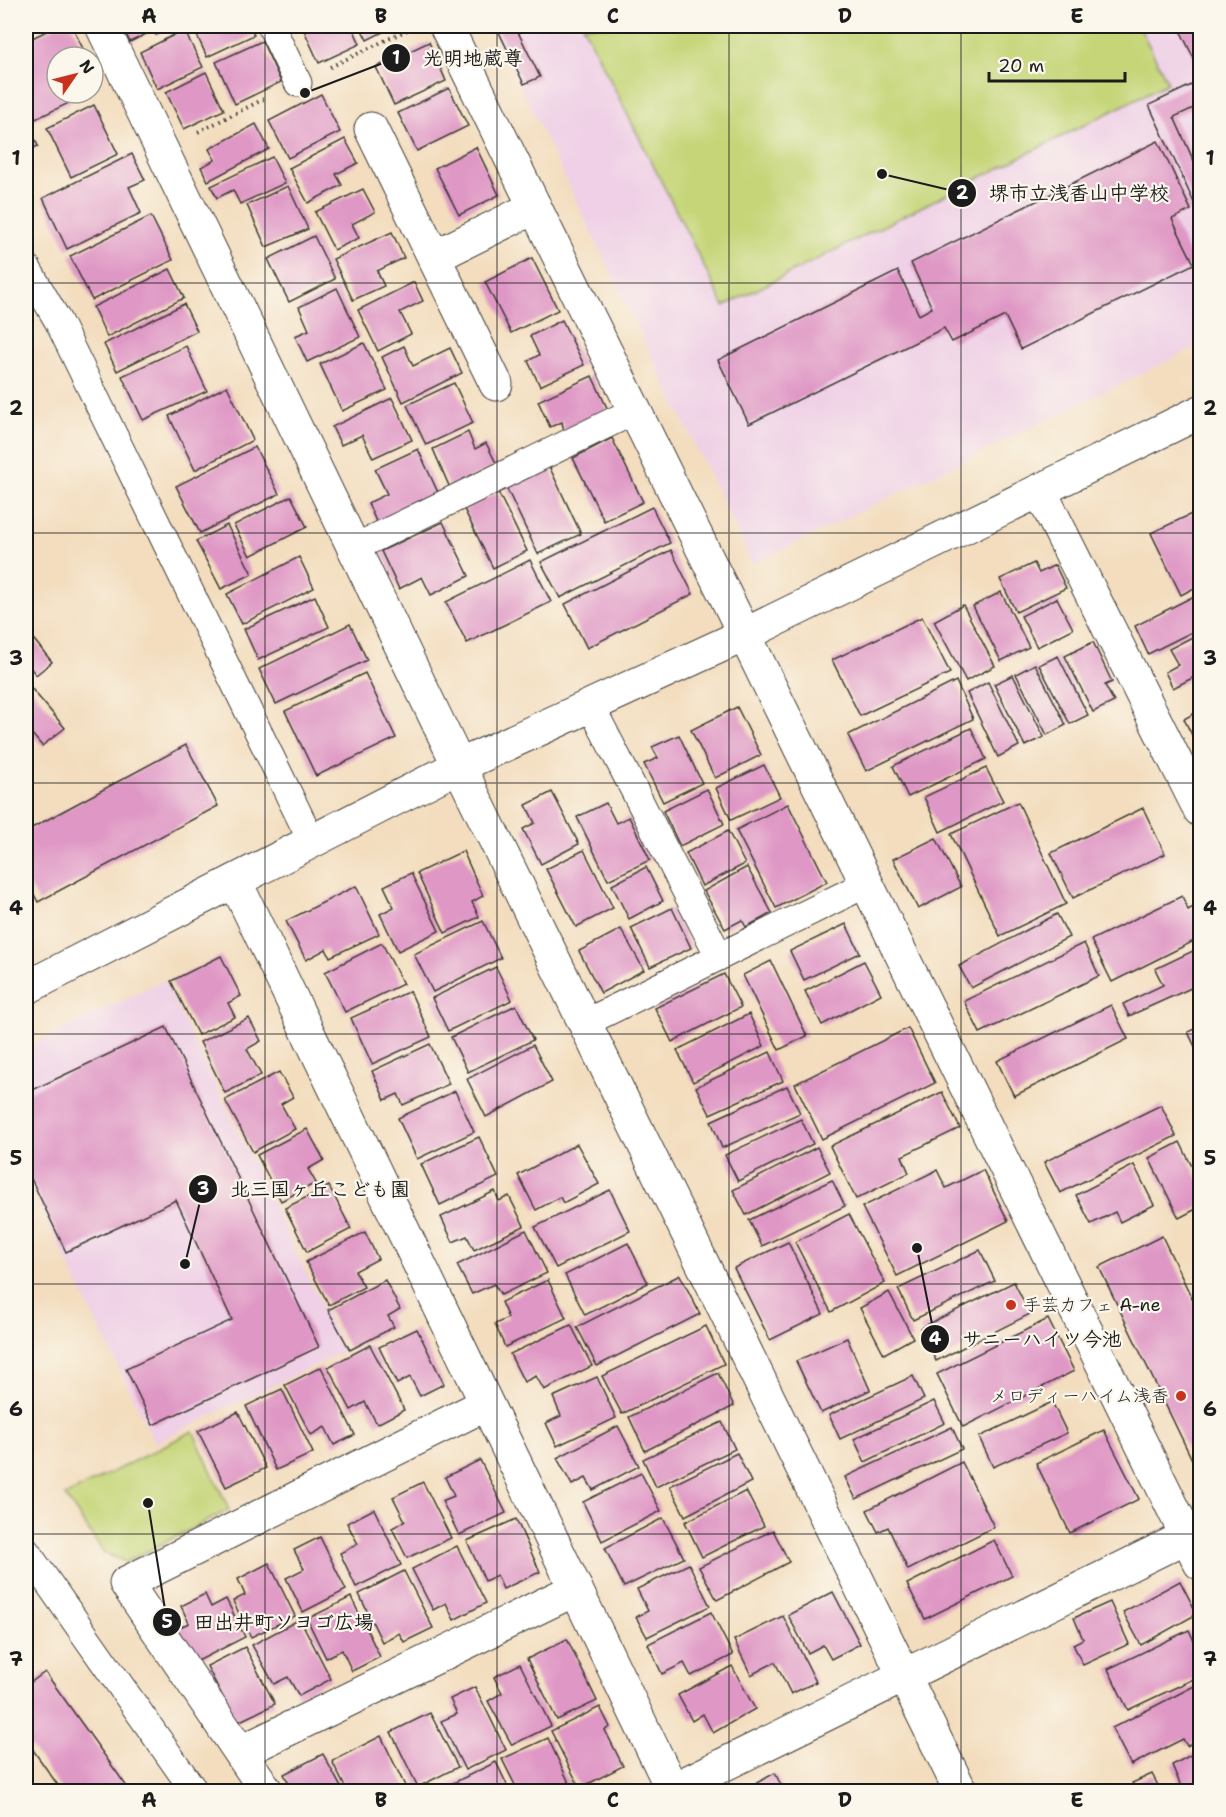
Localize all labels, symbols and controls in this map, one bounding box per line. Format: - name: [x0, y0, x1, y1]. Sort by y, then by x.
- text: A: [141, 3, 157, 29]
- text: B: [375, 3, 387, 29]
- text: C: [607, 3, 619, 29]
- text: D: [838, 3, 852, 29]
- text: E: [1070, 3, 1084, 29]
- callout: 光明地蔵尊: [381, 39, 535, 77]
- north arrow: [45, 45, 105, 105]
- text: 光明地蔵尊: [423, 45, 523, 71]
- scale bar: [989, 45, 1126, 83]
- text: 1: [392, 46, 400, 70]
- text: 20 m: [998, 54, 1044, 78]
- text: N: [75, 55, 99, 78]
- text: 1: [11, 145, 21, 171]
- text: 1: [1205, 145, 1215, 171]
- callout: 堺市立浅香山中学校: [947, 174, 1181, 212]
- text: 堺市立浅香山中学校: [989, 180, 1169, 206]
- text: 2: [956, 181, 969, 205]
- text: 2: [9, 395, 23, 421]
- text: 2: [1203, 395, 1217, 421]
- text: 3: [9, 645, 23, 671]
- text: 3: [1203, 645, 1217, 671]
- text: 4: [9, 895, 23, 921]
- text: 4: [1203, 895, 1217, 921]
- text: 5: [10, 1145, 22, 1171]
- text: 5: [1204, 1145, 1216, 1171]
- callout: 北三国ヶ丘こども園: [188, 1170, 422, 1208]
- text: 北三国ヶ丘こども園: [230, 1176, 410, 1202]
- text: 3: [197, 1177, 209, 1201]
- place label: 手芸カフェ A-ne: [1023, 1293, 1161, 1317]
- marker: 手芸カフェ A-ne: [1004, 1298, 1018, 1312]
- callout: サニーハイツ今池: [920, 1320, 1134, 1358]
- text: サニーハイツ今池: [962, 1326, 1122, 1352]
- text: 4: [929, 1327, 942, 1351]
- place label: メロディーハイム浅香: [990, 1384, 1169, 1408]
- marker: メロディーハイム浅香: [1174, 1389, 1188, 1403]
- text: 6: [9, 1396, 23, 1422]
- text: 6: [1203, 1396, 1217, 1422]
- callout: 田出井町ソヨゴ広場: [152, 1603, 386, 1641]
- text: 田出井町ソヨゴ広場: [194, 1609, 374, 1635]
- text: 5: [161, 1610, 173, 1634]
- text: 7: [9, 1646, 23, 1672]
- text: 7: [1203, 1646, 1217, 1672]
- text: A: [141, 1787, 157, 1813]
- text: B: [375, 1787, 387, 1813]
- text: C: [607, 1787, 619, 1813]
- text: D: [838, 1787, 852, 1813]
- text: E: [1070, 1787, 1084, 1813]

